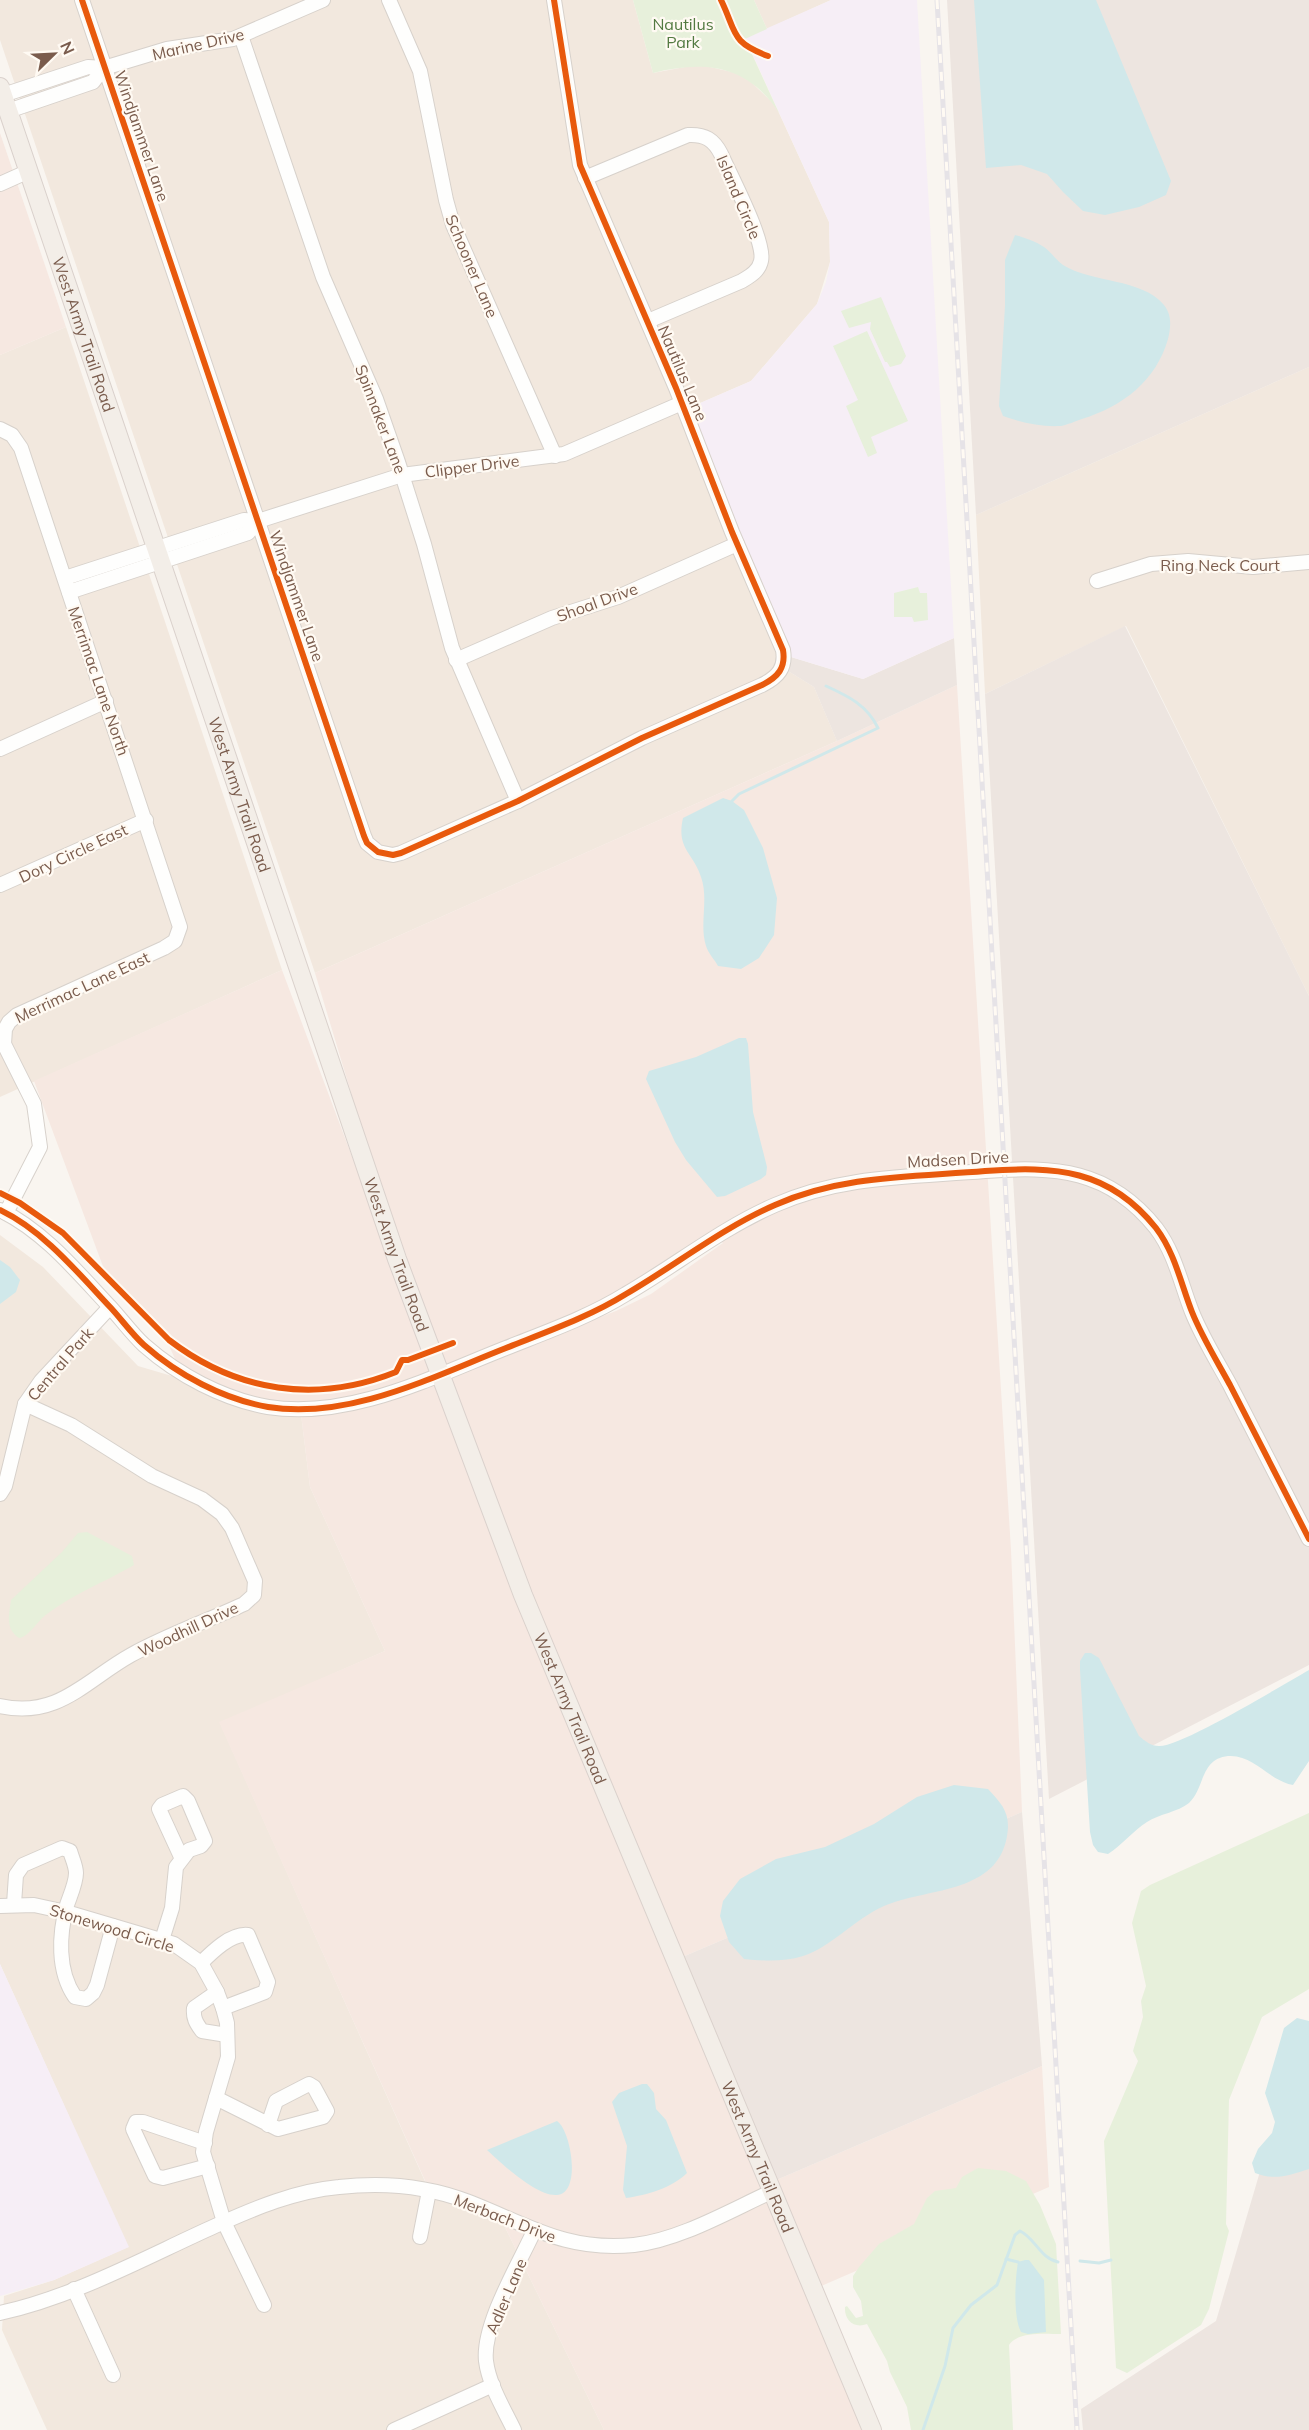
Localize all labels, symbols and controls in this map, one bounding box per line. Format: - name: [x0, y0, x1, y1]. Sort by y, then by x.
- park label: Nautilus Park: [652, 14, 714, 52]
- north arrow: [24, 24, 84, 84]
- street label: Marine Drive: [150, 24, 246, 64]
- text: N: [56, 38, 79, 57]
- street label: Windjammer Lane: [110, 68, 174, 204]
- street label: Island Circle: [712, 152, 766, 242]
- street label: Schooner Lane: [441, 211, 503, 321]
- street label: West Army Trail Road: [48, 254, 119, 414]
- street label: Nautilus Lane: [654, 322, 712, 424]
- street label: Spinnaker Lane: [351, 362, 411, 476]
- street label: Clipper Drive: [424, 450, 520, 482]
- street label: Windjammer Lane: [265, 528, 329, 664]
- street label: Ring Neck Court: [1160, 555, 1280, 575]
- street label: Shoal Drive: [554, 578, 640, 626]
- street label: Merrimac Lane North: [64, 604, 134, 758]
- street label: West Army Trail Road: [204, 714, 275, 875]
- street label: Dory Circle East: [16, 819, 131, 887]
- street label: Merrimac Lane East: [11, 947, 153, 1027]
- street label: Madsen Drive: [907, 1146, 1009, 1172]
- street label: West Army Trail Road: [360, 1175, 433, 1334]
- street label: Central Park: [23, 1323, 98, 1405]
- street label: Woodhill Drive: [135, 1597, 241, 1661]
- street label: West Army Trail Road: [530, 1630, 611, 1787]
- street label: Stonewood Circle: [47, 1900, 177, 1956]
- street label: West Army Trail Road: [717, 2078, 798, 2235]
- street label: Merbach Drive: [451, 2189, 559, 2247]
- street label: Adler Lane: [481, 2255, 531, 2337]

